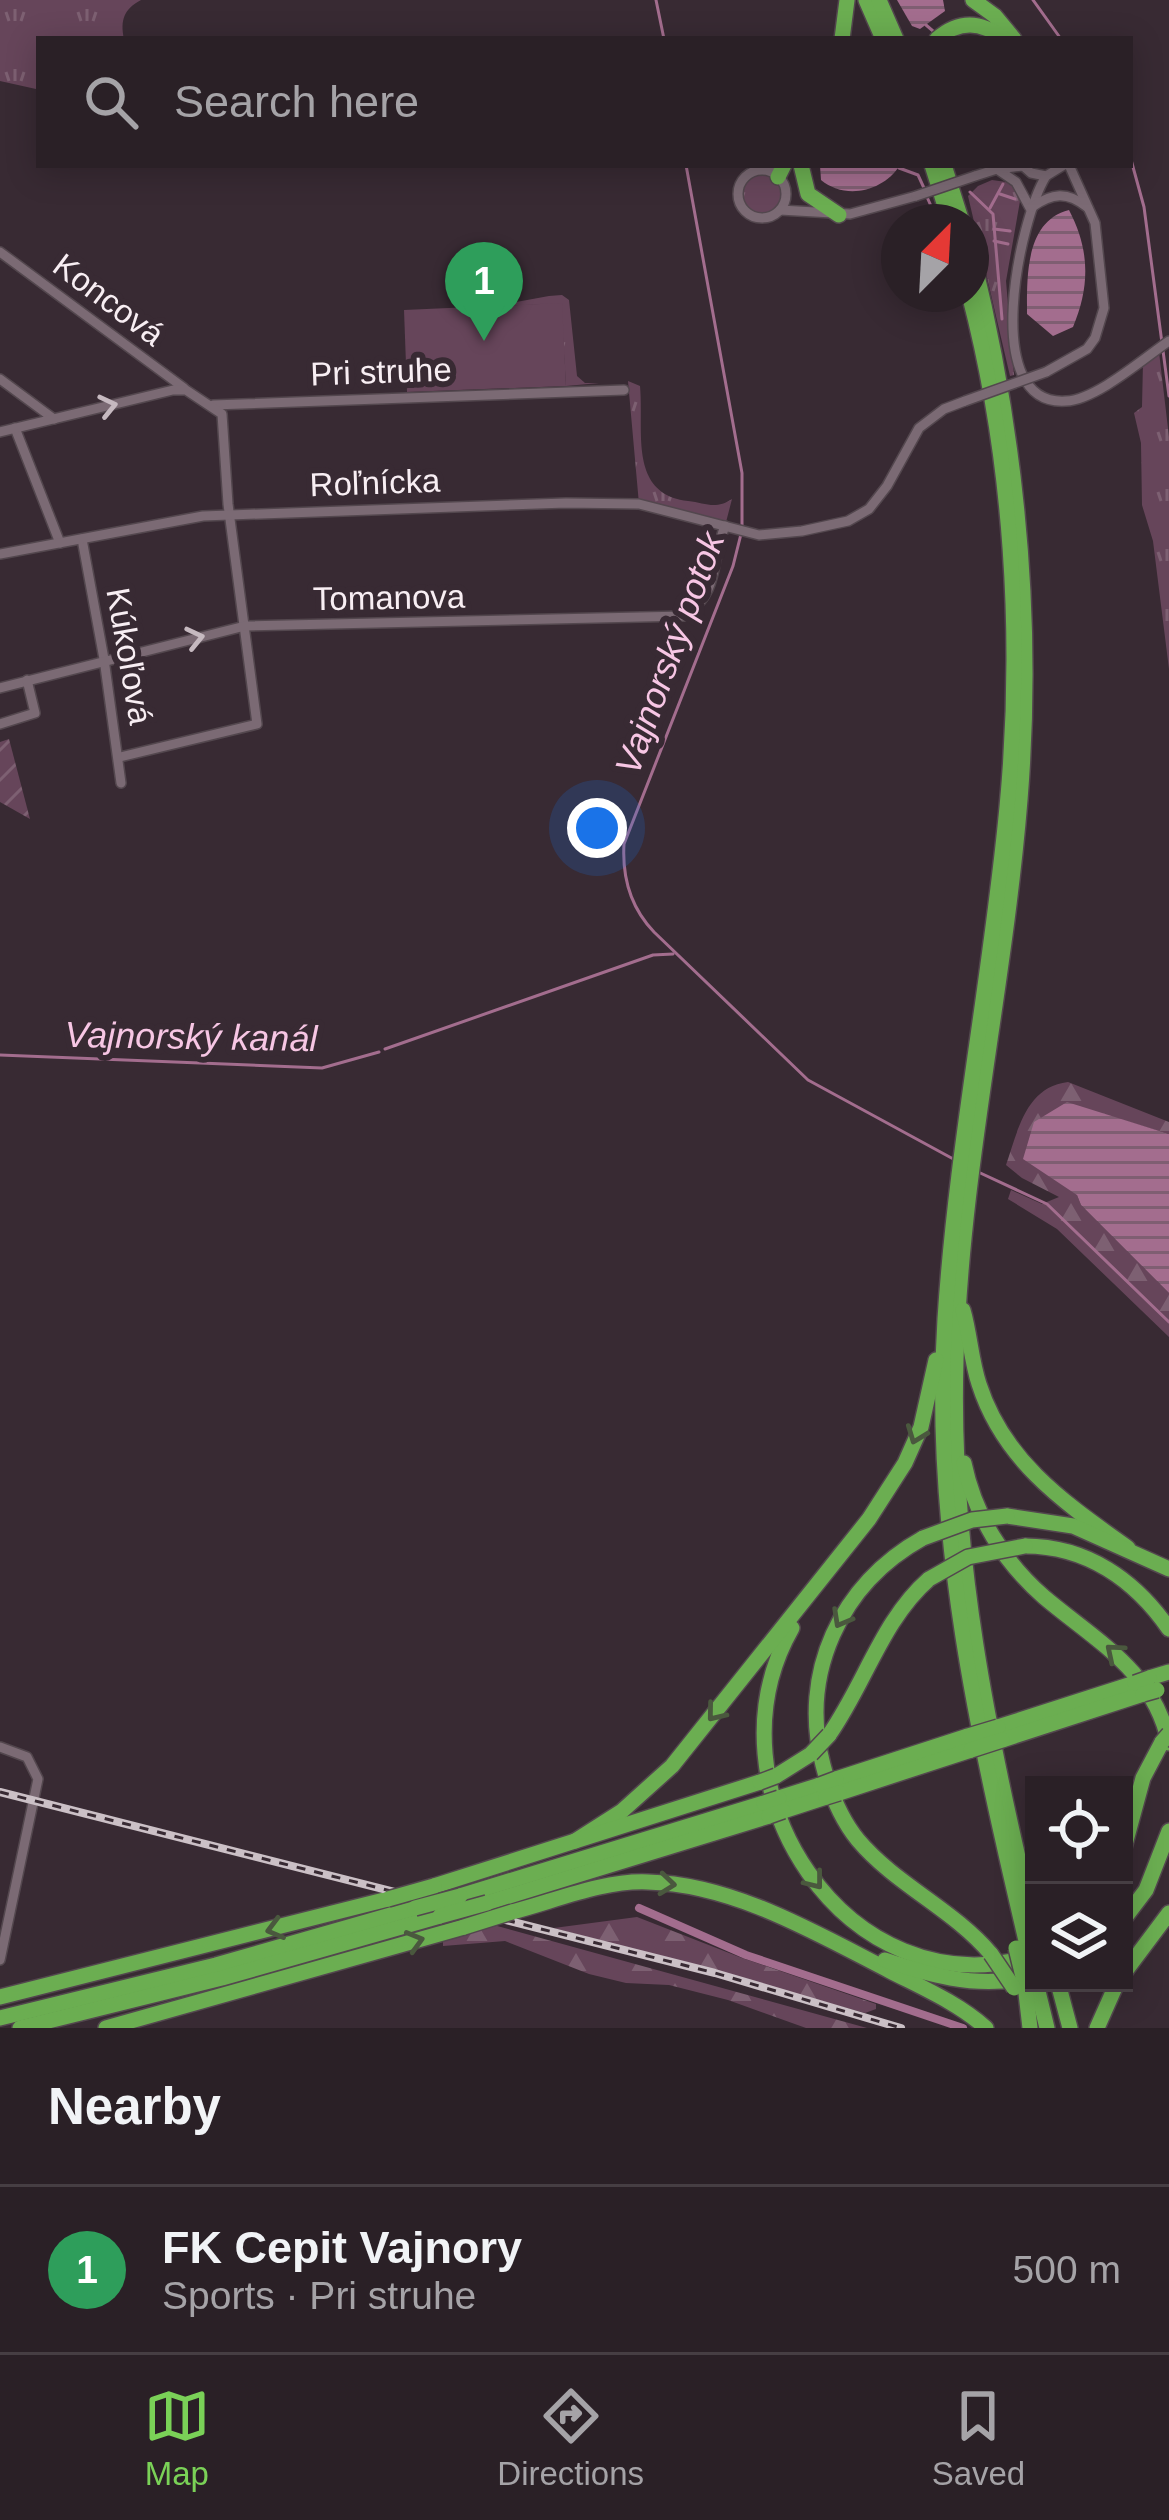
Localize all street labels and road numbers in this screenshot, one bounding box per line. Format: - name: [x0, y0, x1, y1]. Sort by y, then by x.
- street label: Koncová: [46, 246, 172, 353]
- street label: Pri struhe: [310, 351, 452, 392]
- street label: Roľnícka: [309, 462, 442, 503]
- street label: Tomanova: [313, 578, 466, 617]
- street label: Kúkoľová: [99, 585, 160, 728]

